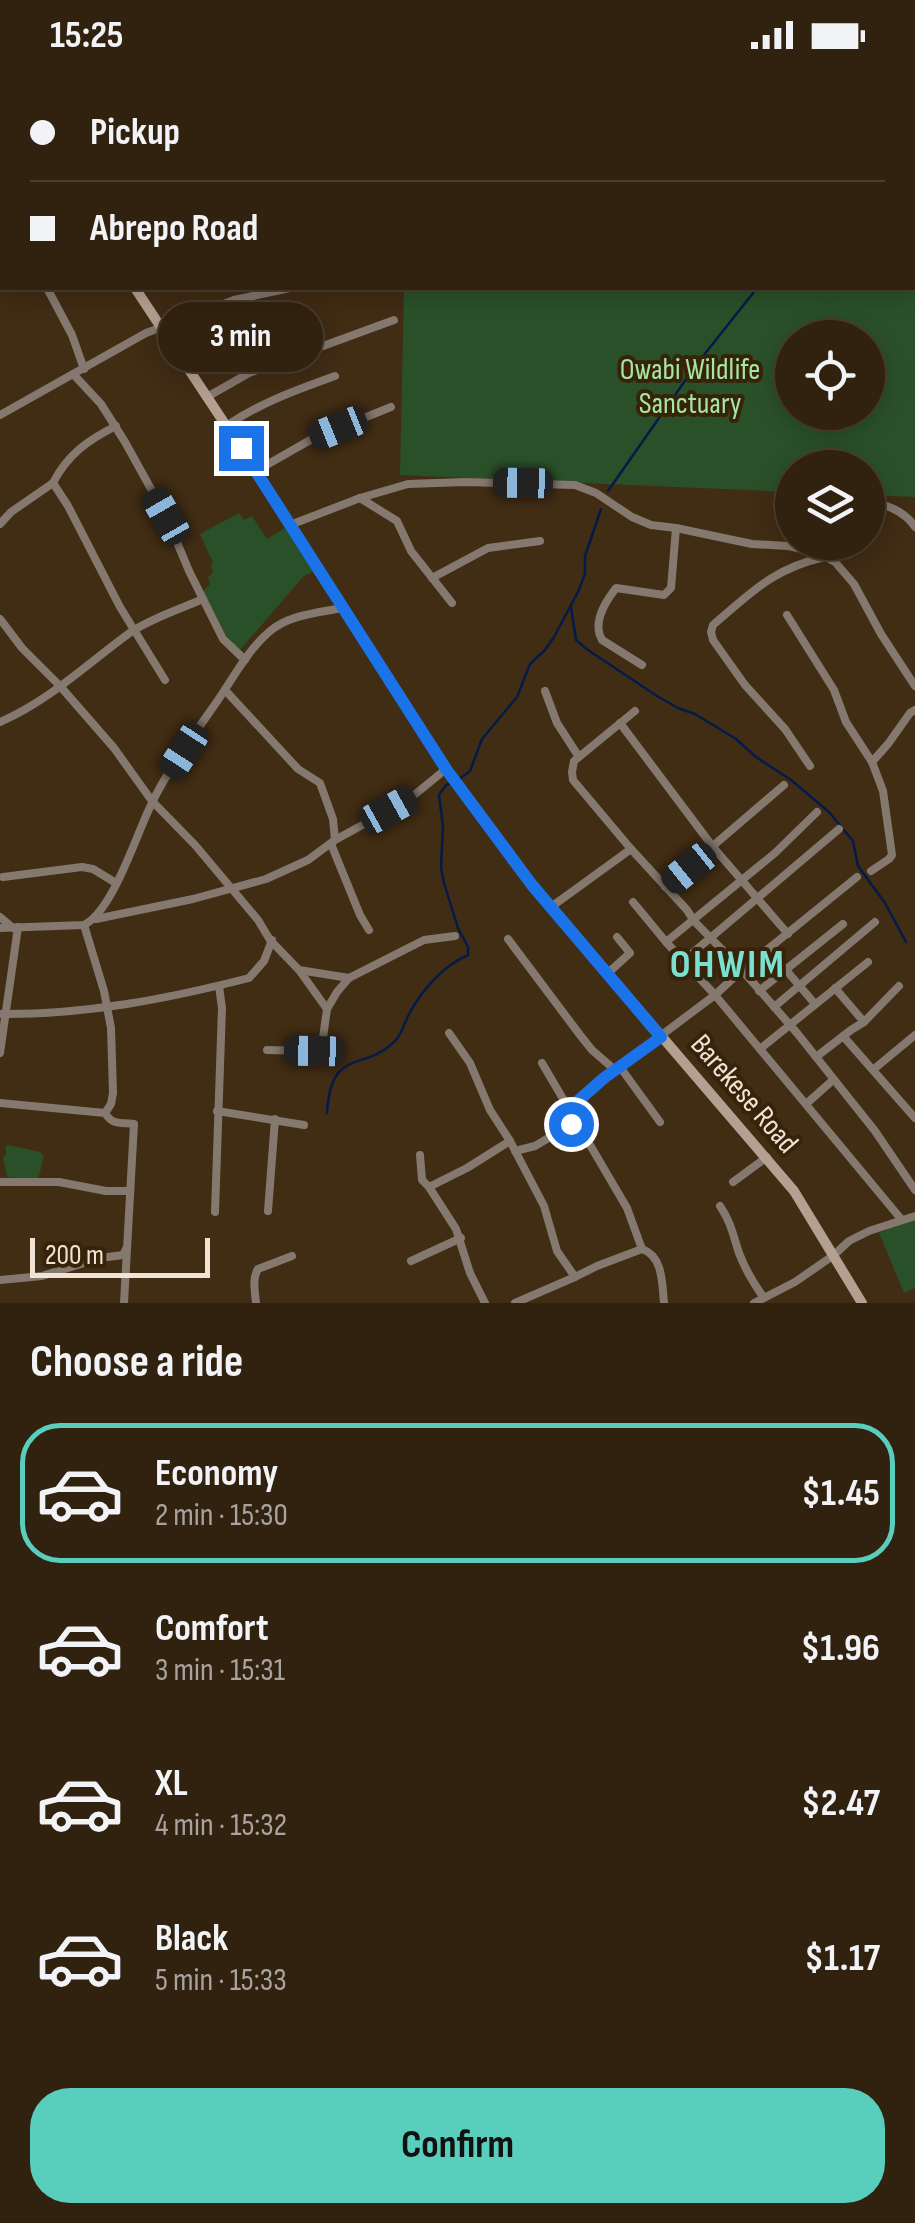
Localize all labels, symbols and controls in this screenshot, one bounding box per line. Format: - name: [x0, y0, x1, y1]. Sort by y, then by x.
- text: 15:25: [50, 13, 123, 58]
- text: Pickup: [90, 110, 180, 155]
- text: Abrepo Road: [90, 206, 258, 251]
- callout: 3 min: [158, 303, 324, 373]
- text: 3 min: [210, 317, 271, 356]
- map controls: [775, 320, 885, 560]
- button: locate: [775, 320, 885, 430]
- park label: Owabi Wildlife Sanctuary: [620, 352, 760, 422]
- car: [305, 403, 371, 453]
- route end: [219, 426, 264, 471]
- button: layers: [775, 450, 885, 560]
- car: [493, 467, 553, 499]
- car: [138, 483, 194, 549]
- car: [155, 718, 213, 784]
- car: [355, 782, 423, 838]
- car: [656, 837, 722, 899]
- district label: OHWIM: [670, 941, 786, 989]
- street label: Barekese Road: [683, 1027, 805, 1161]
- car: [284, 1035, 344, 1067]
- route start: [549, 1102, 594, 1147]
- scale bar: [30, 1233, 210, 1278]
- text: 200 m: [45, 1239, 104, 1272]
- text: Choose a ride: [30, 1335, 243, 1390]
- icon: car: [35, 1448, 125, 1538]
- text: Economy: [155, 1451, 278, 1496]
- text: $1.45: [802, 1471, 880, 1516]
- text: 2 min · 15:30: [155, 1496, 288, 1535]
- icon: car: [35, 1603, 125, 1693]
- text: Comfort: [155, 1606, 269, 1651]
- text: $1.96: [801, 1626, 880, 1671]
- text: 3 min · 15:31: [155, 1651, 285, 1690]
- icon: car: [35, 1758, 125, 1848]
- text: XL: [155, 1761, 188, 1806]
- text: $2.47: [801, 1781, 880, 1826]
- text: 4 min · 15:32: [155, 1806, 287, 1845]
- icon: car: [35, 1913, 125, 2003]
- text: Black: [155, 1916, 228, 1961]
- text: $1.17: [805, 1936, 880, 1981]
- text: 5 min · 15:33: [155, 1961, 287, 2000]
- button: Confirm: [30, 2088, 885, 2203]

